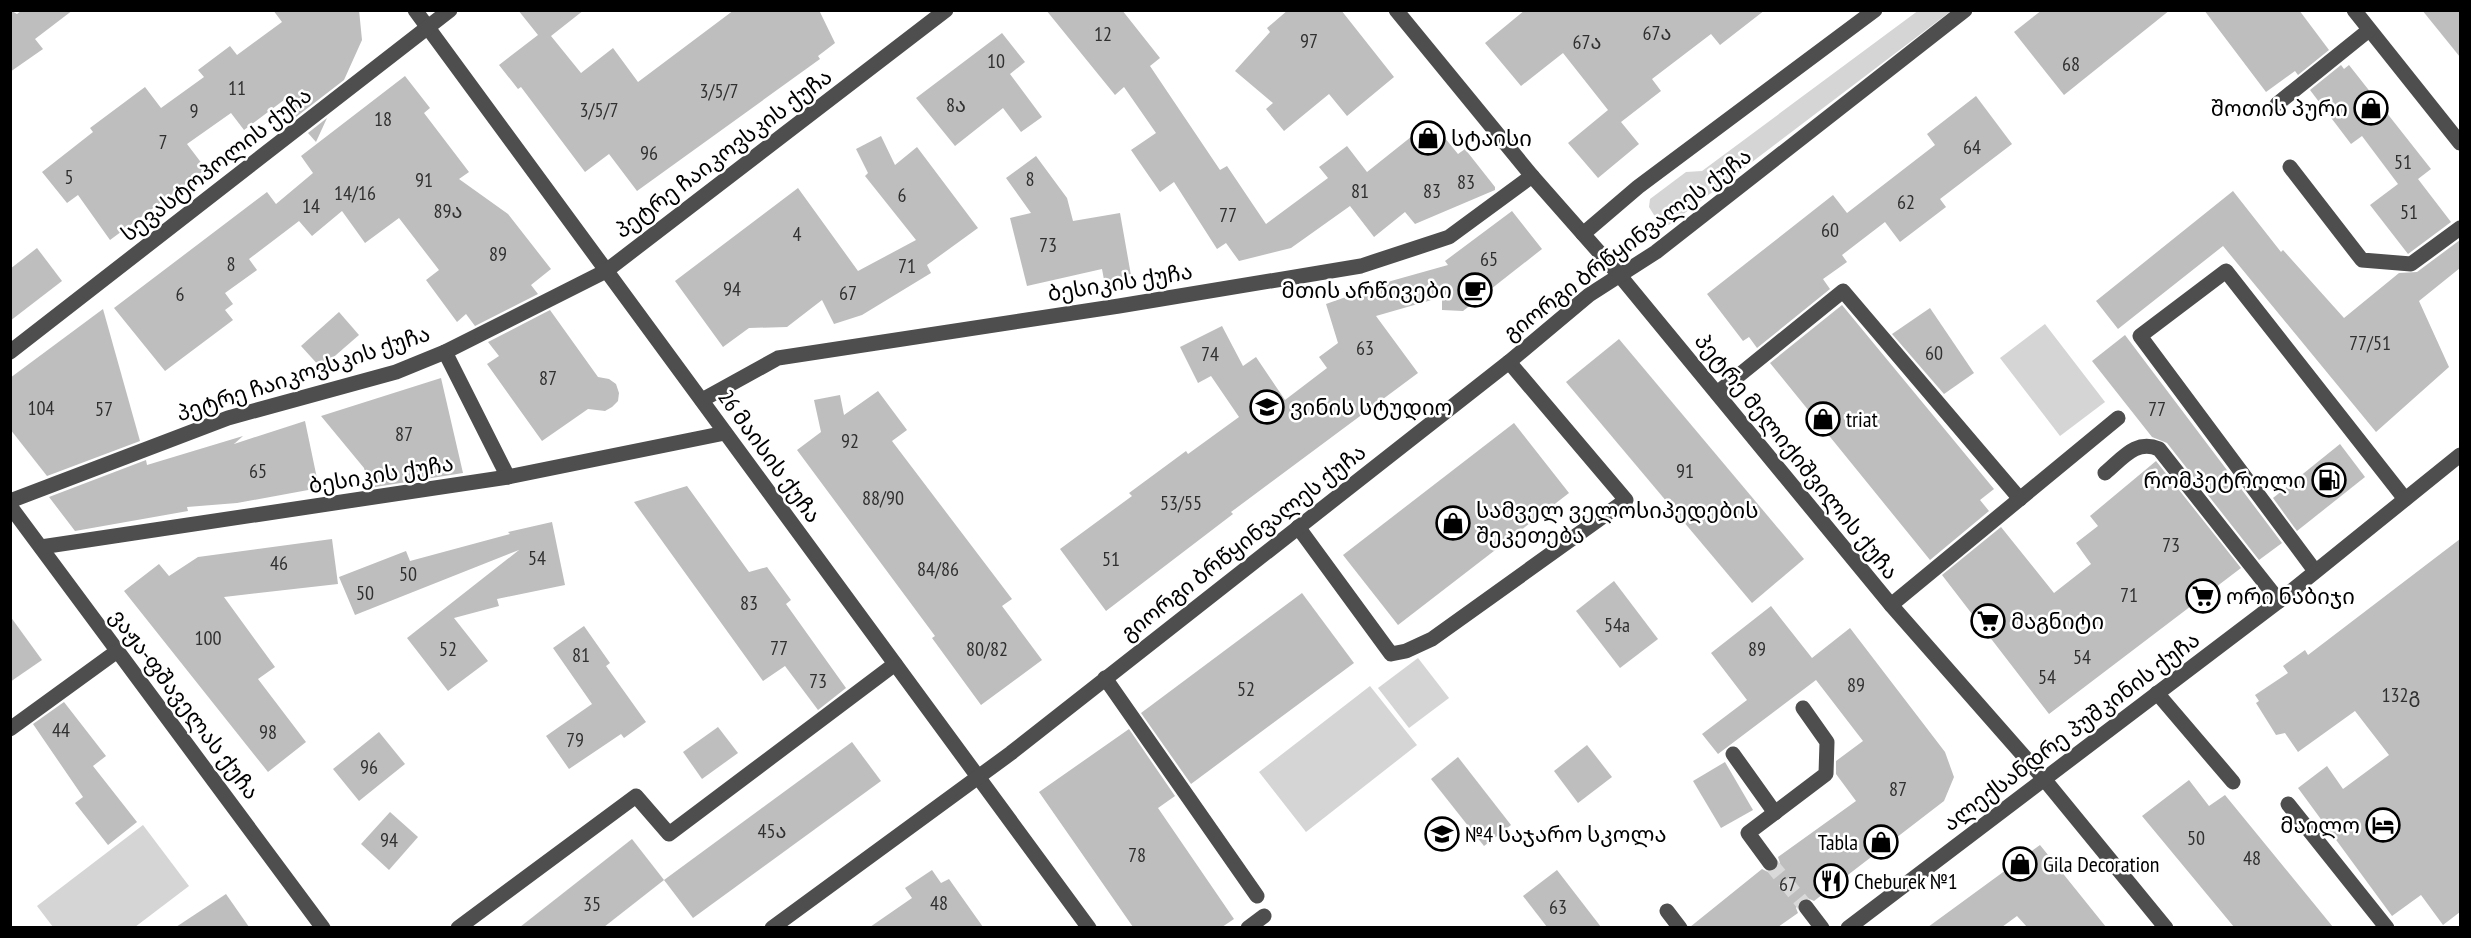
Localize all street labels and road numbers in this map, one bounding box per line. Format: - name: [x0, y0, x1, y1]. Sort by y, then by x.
- street label: პეტრე ჩაიკოვსკის ქუჩა: [609, 62, 837, 244]
- street label: სევასტოპოლის ქუჩა: [115, 81, 317, 247]
- street label: გიორგი ბრწყინვალეს ქუჩა: [1497, 141, 1757, 347]
- street label: ბესიკის ქუჩა: [1046, 257, 1194, 307]
- street label: პეტრე ჩაიკოვსკის ქუჩა: [173, 319, 433, 427]
- street label: პეტრე მელიქიშვილის ქუჩა: [1689, 327, 1905, 585]
- street label: 26 მაისის ქუჩა: [712, 384, 828, 528]
- street label: გიორგი ბრწყინვალეს ქუჩა: [1115, 437, 1371, 647]
- street label: ბესიკის ქუჩა: [307, 449, 455, 499]
- street label: ვაჟა-ფშაველას ქუჩა: [104, 603, 266, 805]
- street label: ალექსანდრე პუშკინის ქუჩა: [1937, 625, 2205, 837]

